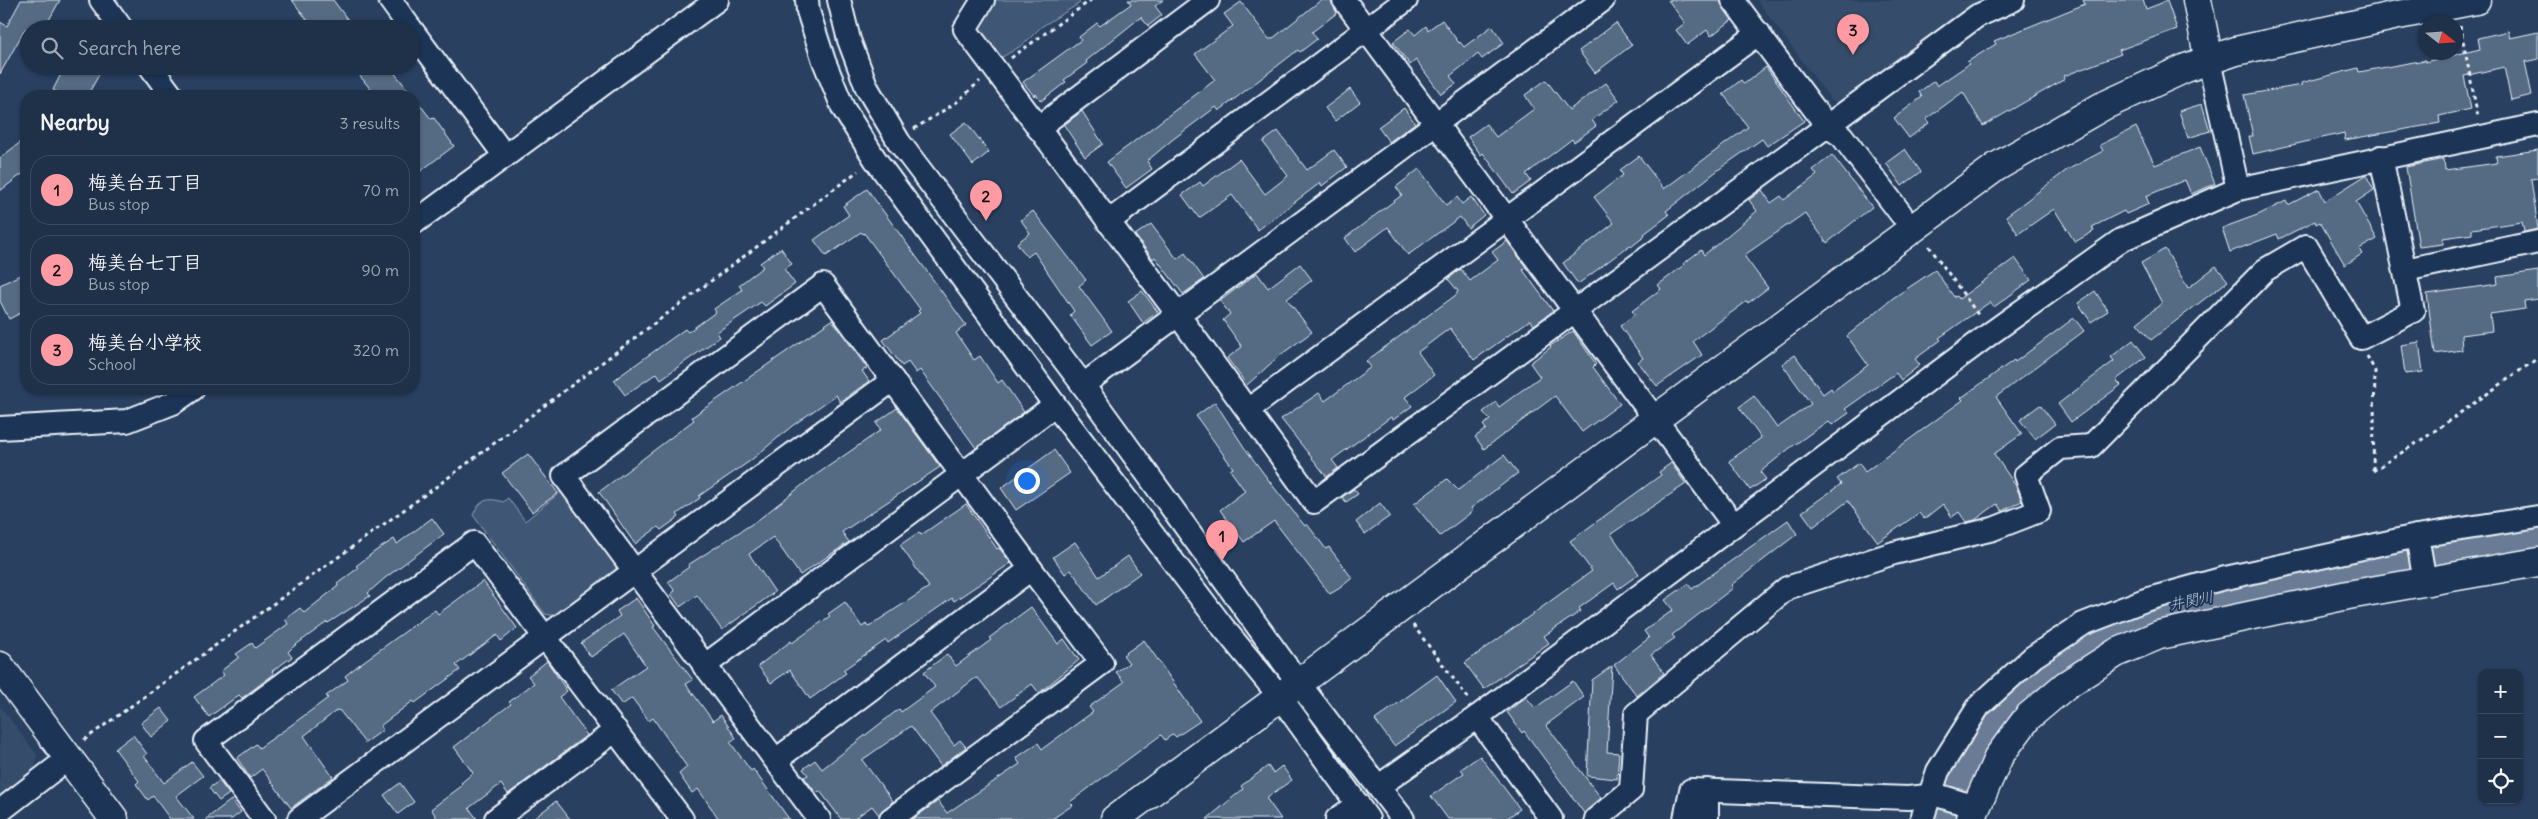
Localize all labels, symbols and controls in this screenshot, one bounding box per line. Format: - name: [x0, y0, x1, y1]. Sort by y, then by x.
- pin: 3: [1837, 14, 1869, 55]
- north arrow: [2418, 15, 2463, 60]
- search box: [20, 20, 420, 75]
- icon: search: [38, 34, 66, 62]
- text: Search here: [78, 36, 181, 60]
- text: Nearby: [40, 109, 110, 136]
- text: 3 results: [340, 113, 400, 133]
- text: 梅美台五丁目: [88, 170, 202, 194]
- text: 1: [54, 180, 60, 200]
- text: 70 m: [363, 180, 399, 200]
- pin: 2: [970, 180, 1002, 221]
- text: Bus stop: [88, 194, 150, 214]
- text: 梅美台七丁目: [88, 250, 202, 274]
- text: 2: [53, 260, 61, 280]
- text: 90 m: [361, 260, 399, 280]
- text: Bus stop: [88, 274, 150, 294]
- text: 梅美台小学校: [88, 330, 202, 354]
- text: 3: [52, 340, 62, 360]
- text: 320 m: [353, 340, 399, 360]
- text: School: [88, 354, 136, 374]
- your location: [1014, 468, 1040, 494]
- pin: 1: [1206, 520, 1238, 561]
- water label: 井関川: [2167, 586, 2215, 614]
- map controls: [2478, 669, 2523, 804]
- button: +: [2478, 669, 2523, 714]
- button: −: [2478, 714, 2523, 759]
- button: locate: [2478, 759, 2523, 804]

